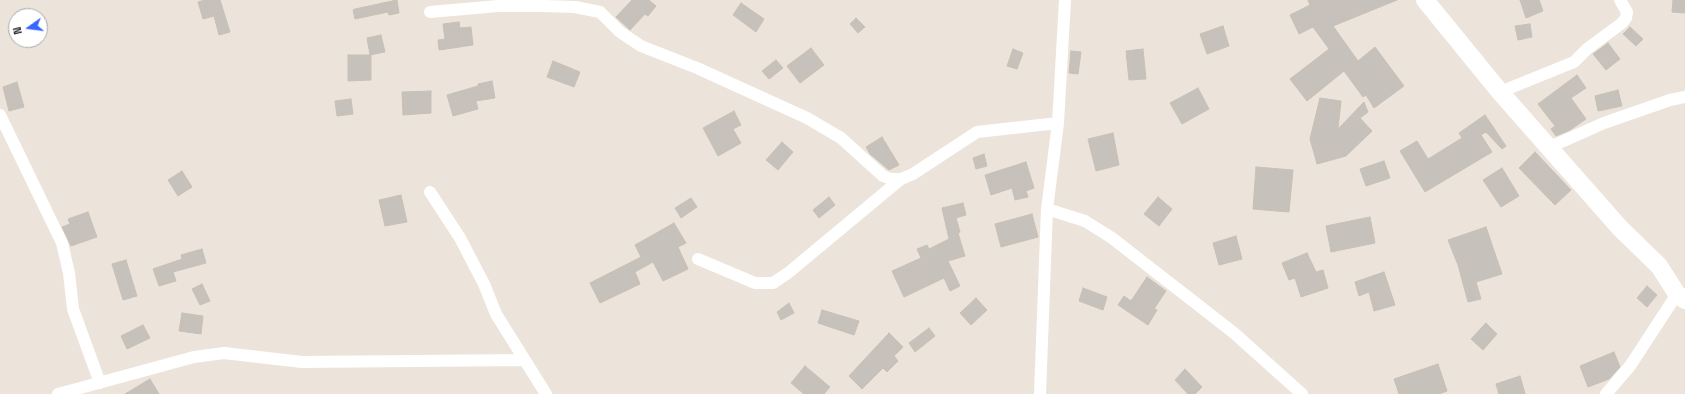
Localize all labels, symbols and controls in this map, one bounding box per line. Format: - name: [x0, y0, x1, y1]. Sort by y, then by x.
- north arrow: [8, 8, 48, 48]
- text: N: [10, 25, 25, 36]

